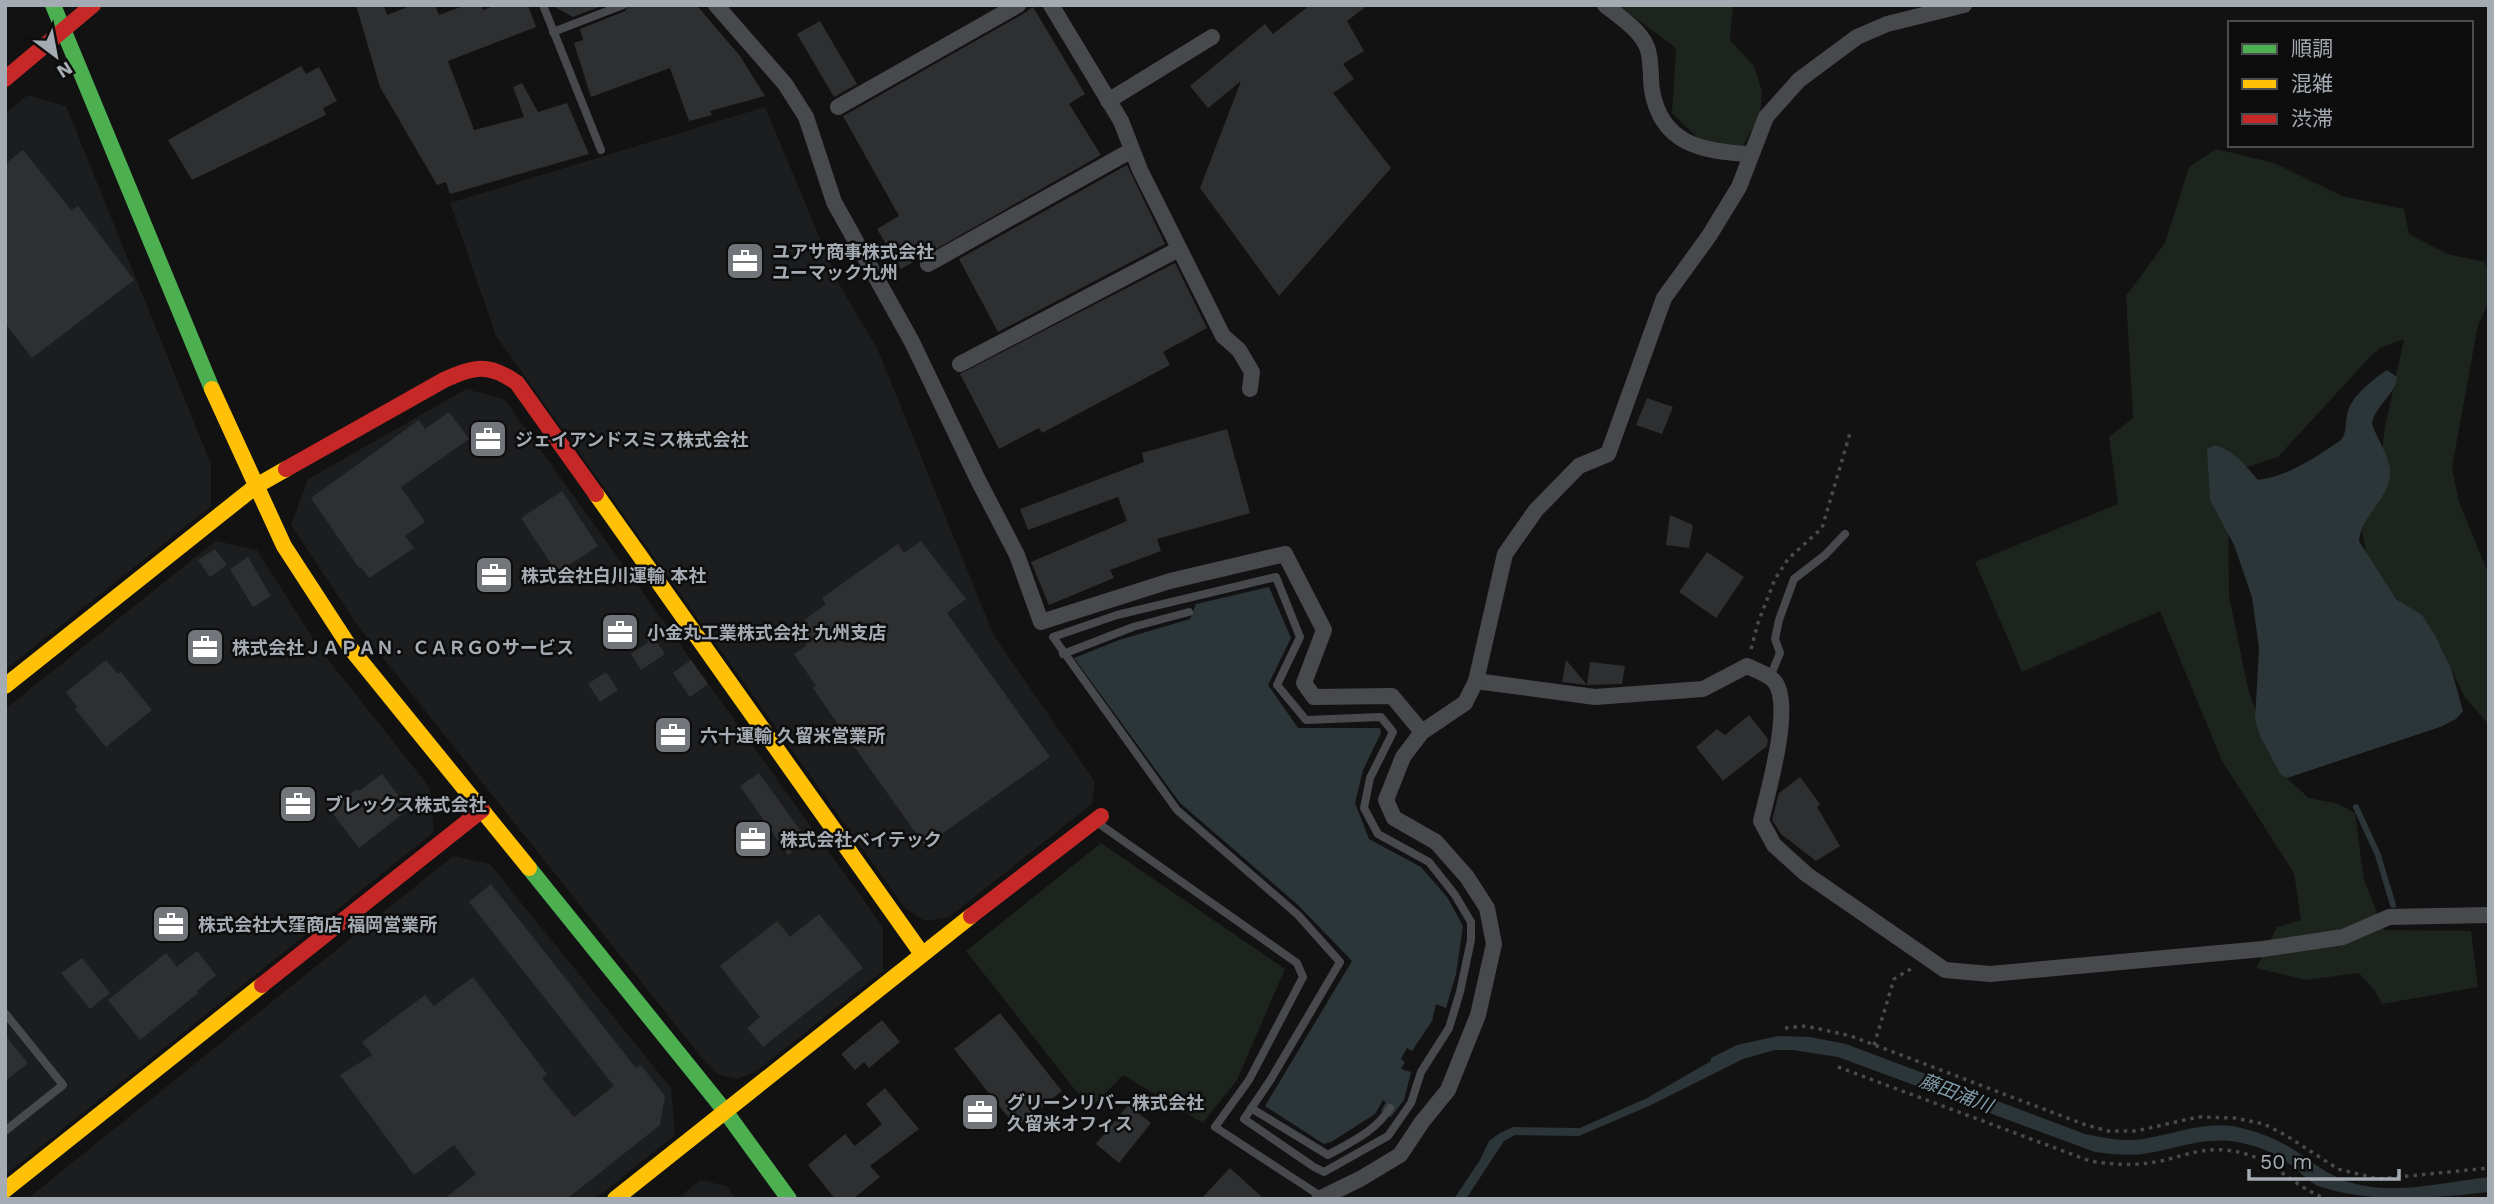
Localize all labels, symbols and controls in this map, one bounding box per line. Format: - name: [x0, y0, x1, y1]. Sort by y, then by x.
- north arrow: [21, 21, 91, 91]
- legend: [2228, 21, 2473, 147]
- text: 順調: [2291, 36, 2333, 61]
- text: N: [53, 57, 77, 83]
- text: 混雑: [2291, 71, 2333, 96]
- text: 渋滞: [2291, 106, 2333, 131]
- office icon: ユアサ商事株式会社 ユーマック九州: [724, 240, 766, 282]
- place label: ユアサ商事株式会社 ユーマック九州: [772, 241, 934, 283]
- office icon: ジェイアンドスミス株式会社: [467, 418, 509, 460]
- place label: ジェイアンドスミス株式会社: [515, 429, 748, 450]
- office icon: 株式会社白川運輸 本社: [473, 554, 515, 596]
- place label: 株式会社白川運輸 本社: [521, 565, 706, 586]
- office icon: 小金丸工業株式会社 九州支店: [599, 611, 641, 653]
- place label: 小金丸工業株式会社 九州支店: [647, 622, 886, 643]
- office icon: 株式会社ＪＡＰＡＮ．ＣＡＲＧＯサービス: [184, 626, 226, 668]
- place label: 株式会社ＪＡＰＡＮ．ＣＡＲＧＯサービス: [232, 637, 574, 658]
- office icon: 六十運輸 久留米営業所: [652, 714, 694, 756]
- place label: 六十運輸 久留米営業所: [700, 725, 885, 746]
- office icon: ブレックス株式会社: [277, 783, 319, 825]
- place label: ブレックス株式会社: [325, 794, 486, 815]
- office icon: 株式会社ベイテック: [732, 818, 774, 860]
- place label: 株式会社ベイテック: [780, 829, 942, 850]
- office icon: 株式会社大窪商店 福岡営業所: [150, 903, 192, 945]
- place label: 株式会社大窪商店 福岡営業所: [198, 914, 437, 935]
- water label: 藤田浦川: [1916, 1069, 1997, 1118]
- office icon: グリーンリバー株式会社 久留米オフィス: [959, 1091, 1001, 1133]
- place label: グリーンリバー株式会社 久留米オフィス: [1007, 1092, 1204, 1134]
- scale bar: [2249, 1138, 2400, 1182]
- text: 50 m: [2260, 1149, 2312, 1174]

